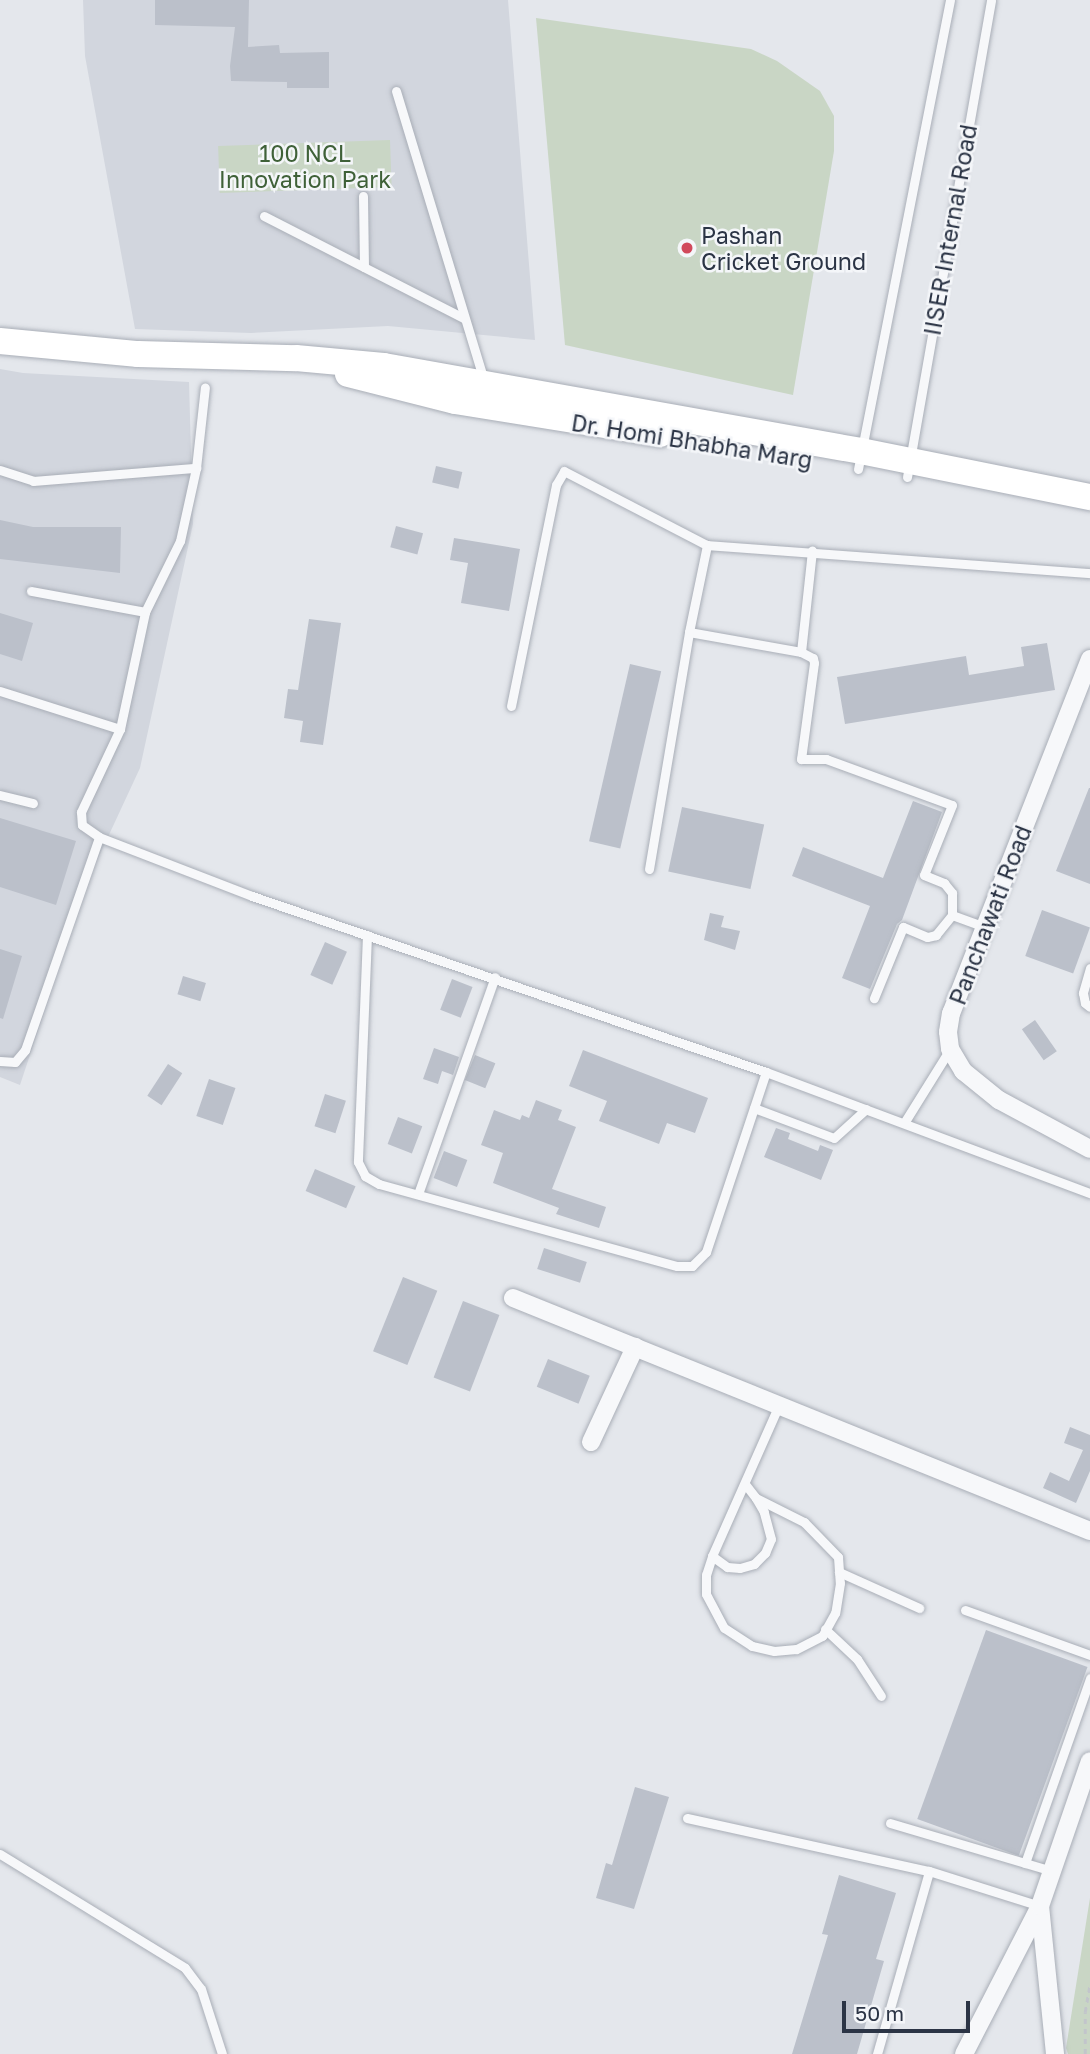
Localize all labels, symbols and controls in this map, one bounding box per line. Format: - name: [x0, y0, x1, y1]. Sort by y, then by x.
- street label: IISER Internal Road: [918, 122, 982, 338]
- park label: 100 NCL Innovation Park: [219, 139, 391, 193]
- place label: Pashan Cricket Ground: [701, 221, 866, 275]
- marker: Pashan Cricket Ground: [679, 240, 695, 256]
- street label: Dr. Homi Bhabha Marg: [569, 408, 815, 474]
- street label: Panchawati Road: [943, 821, 1037, 1009]
- scale bar: [845, 1988, 973, 2032]
- text: 50 m: [855, 2000, 904, 2026]

